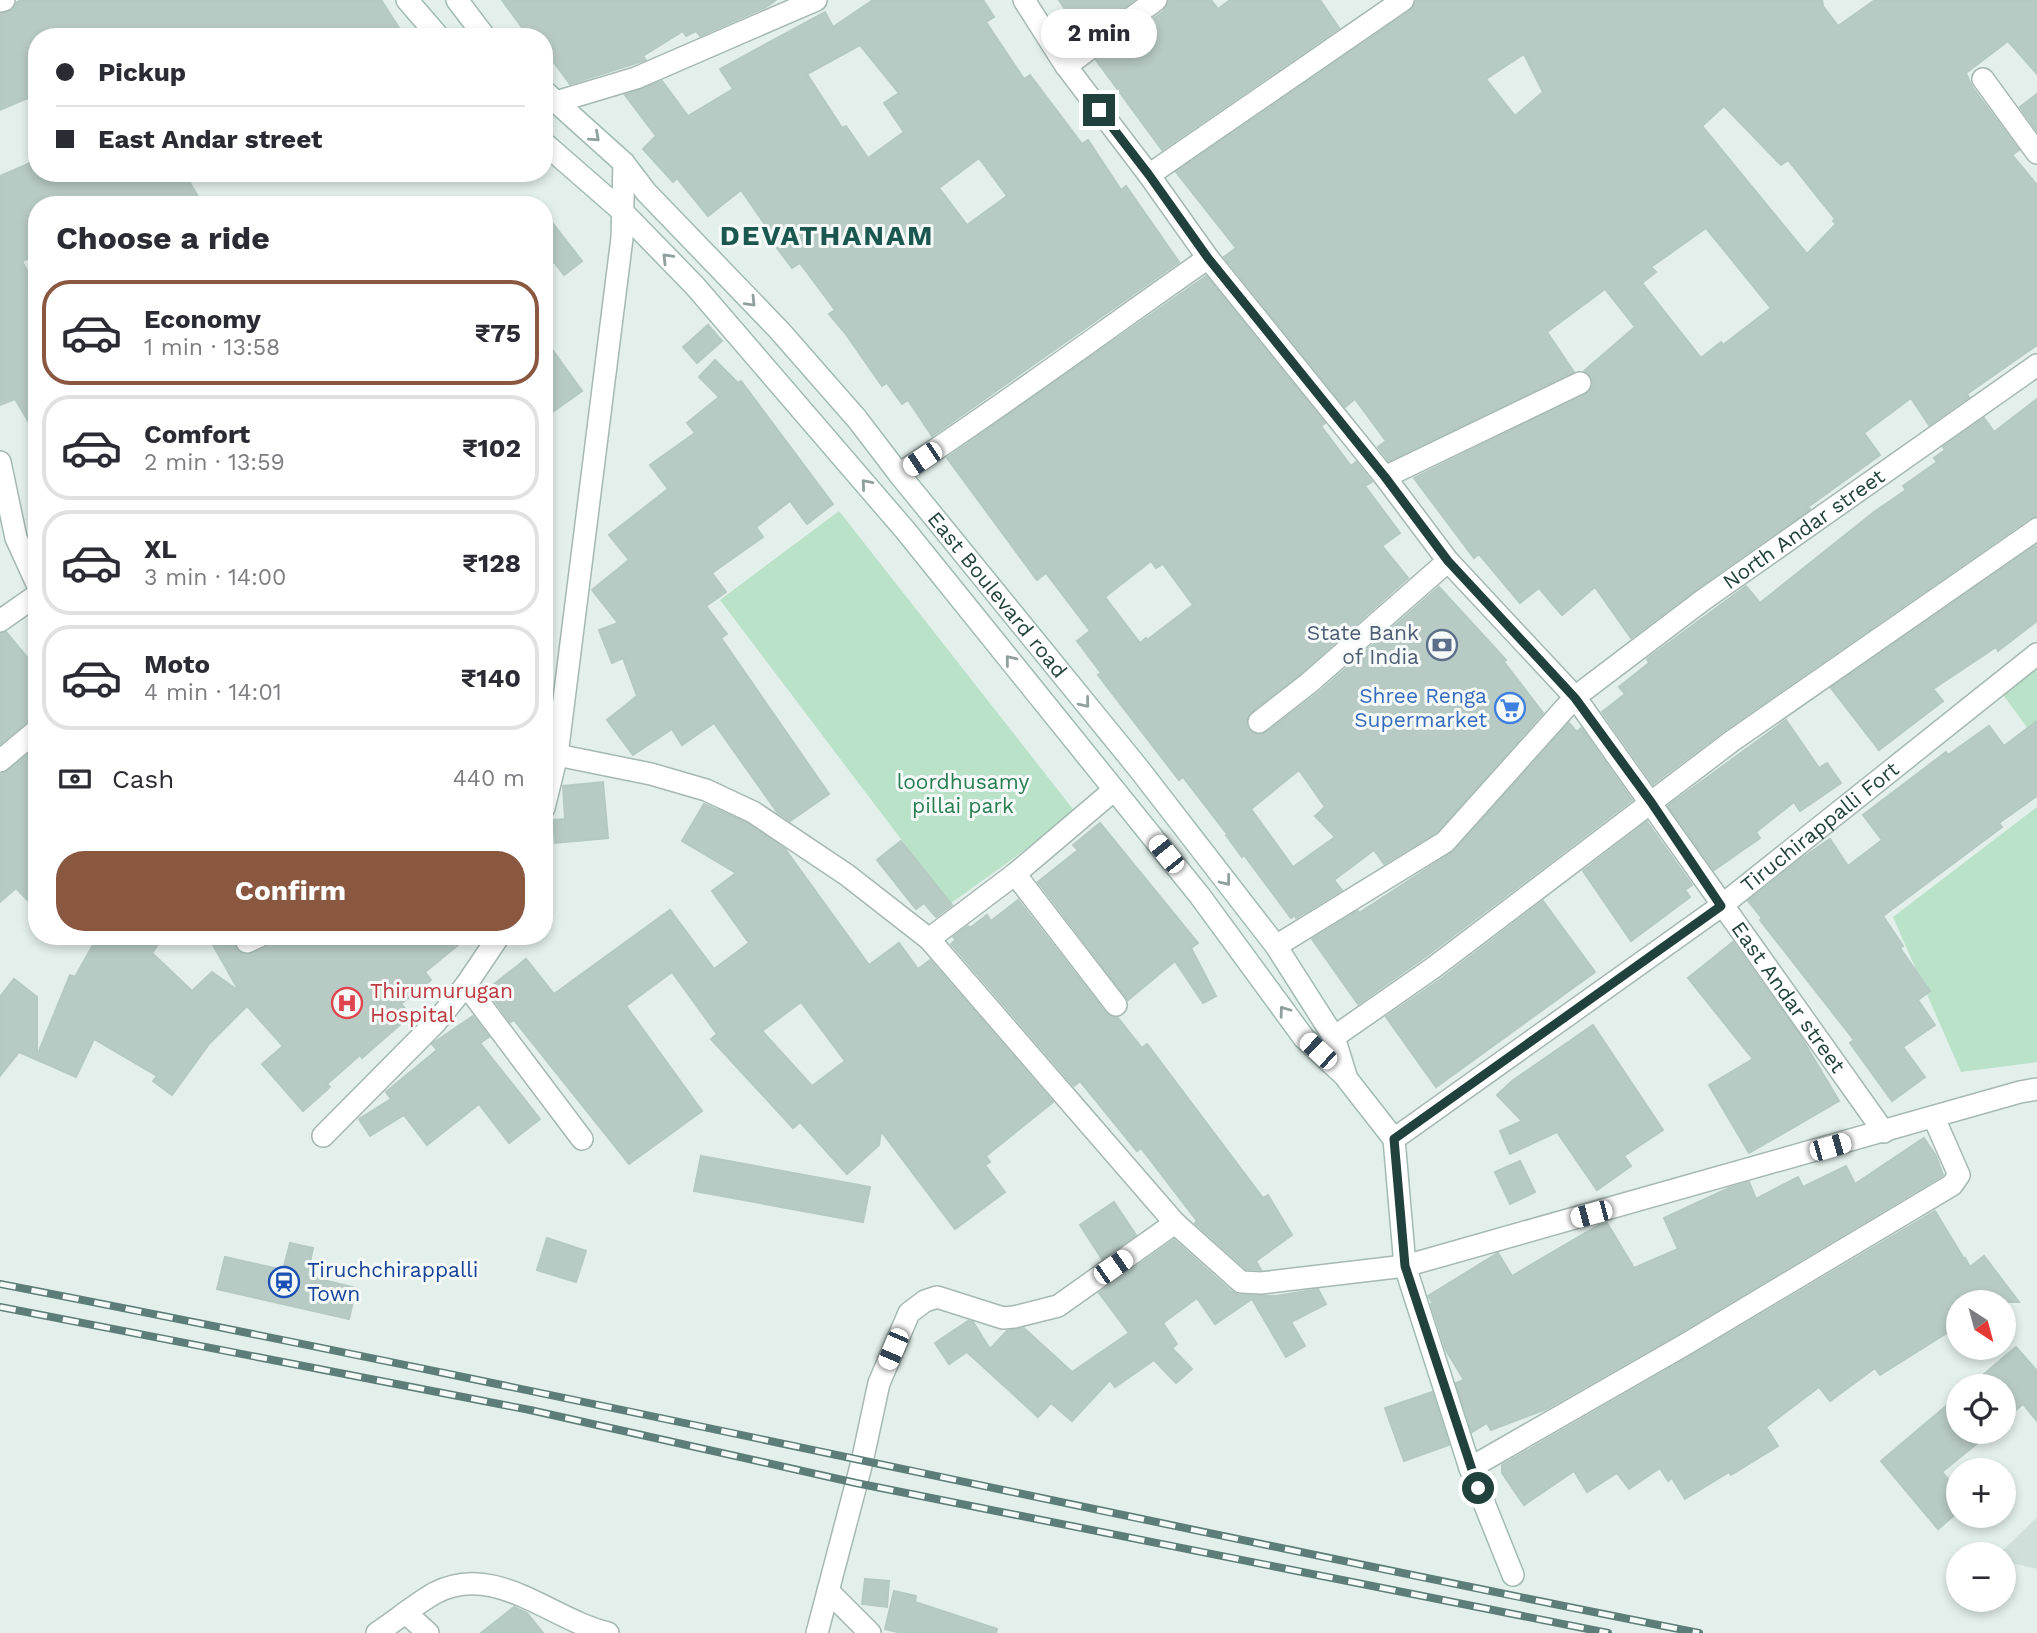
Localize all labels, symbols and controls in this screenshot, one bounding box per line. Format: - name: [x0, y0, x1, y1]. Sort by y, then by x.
- callout: 2 min: [1041, 8, 1157, 57]
- text: 2 min: [1068, 20, 1130, 47]
- text: Pickup: [98, 57, 186, 87]
- route end: [1083, 94, 1115, 126]
- text: East Andar street: [98, 124, 322, 154]
- one-way arrow: [587, 129, 600, 141]
- text: Choose a ride: [56, 219, 270, 257]
- district label: DEVATHANAM: [720, 219, 934, 252]
- one-way arrow: [663, 253, 676, 266]
- one-way arrow: [743, 294, 756, 307]
- icon: car: [60, 301, 123, 364]
- text: Economy: [144, 304, 261, 334]
- text: ₹75: [475, 318, 521, 348]
- text: 1 min · 13:58: [144, 334, 280, 361]
- icon: car: [60, 416, 123, 479]
- text: Comfort: [144, 419, 250, 449]
- text: ₹102: [462, 433, 521, 463]
- car: [899, 439, 946, 479]
- text: 2 min · 13:59: [144, 449, 285, 476]
- street label: North Andar street: [1718, 463, 1889, 594]
- one-way arrow: [862, 480, 874, 493]
- street label: East Boulevard road: [923, 506, 1073, 683]
- icon: car: [60, 531, 123, 594]
- text: XL: [144, 534, 177, 564]
- text: ₹128: [462, 548, 521, 578]
- text: 3 min · 14:00: [144, 564, 286, 591]
- place label: State Bank of India: [1307, 620, 1419, 669]
- bank icon: State Bank of India: [1425, 628, 1459, 662]
- icon: car: [60, 646, 123, 709]
- text: Moto: [144, 649, 210, 679]
- one-way arrow: [1005, 656, 1018, 668]
- text: ₹140: [461, 663, 521, 693]
- text: 4 min · 14:01: [144, 679, 282, 706]
- place label: Shree Renga Supermarket: [1354, 683, 1487, 732]
- supermarket icon: Shree Renga Supermarket: [1493, 691, 1527, 725]
- one-way arrow: [1076, 695, 1089, 707]
- street label: Tiruchirappalli Fort: [1736, 756, 1904, 897]
- icon: cash: [56, 760, 94, 798]
- text: Cash: [112, 764, 174, 794]
- text: 440 m: [453, 765, 525, 792]
- park label: loordhusamy pillai park: [897, 769, 1029, 818]
- car: [1145, 831, 1188, 877]
- button: Confirm: [56, 851, 525, 931]
- one-way arrow: [1217, 873, 1230, 886]
- street label: East Andar street: [1726, 916, 1851, 1078]
- place label: Thirumurugan Hospital: [370, 978, 513, 1027]
- hospital icon: Thirumurugan Hospital: [330, 986, 364, 1020]
- one-way arrow: [1280, 1006, 1292, 1019]
- car: [1296, 1029, 1341, 1073]
- car: [1807, 1131, 1854, 1163]
- car: [1568, 1198, 1615, 1230]
- car: [1090, 1246, 1137, 1288]
- place label: Tiruchchirappalli Town: [307, 1257, 478, 1306]
- station icon: Tiruchchirappalli Town: [267, 1265, 301, 1299]
- north arrow: [1946, 1290, 2016, 1360]
- map controls: [1946, 1290, 2016, 1612]
- car: [876, 1326, 911, 1372]
- button: locate: [1946, 1374, 2016, 1444]
- button: +: [1946, 1458, 2016, 1528]
- route start: [1462, 1472, 1494, 1504]
- button: −: [1946, 1542, 2016, 1612]

